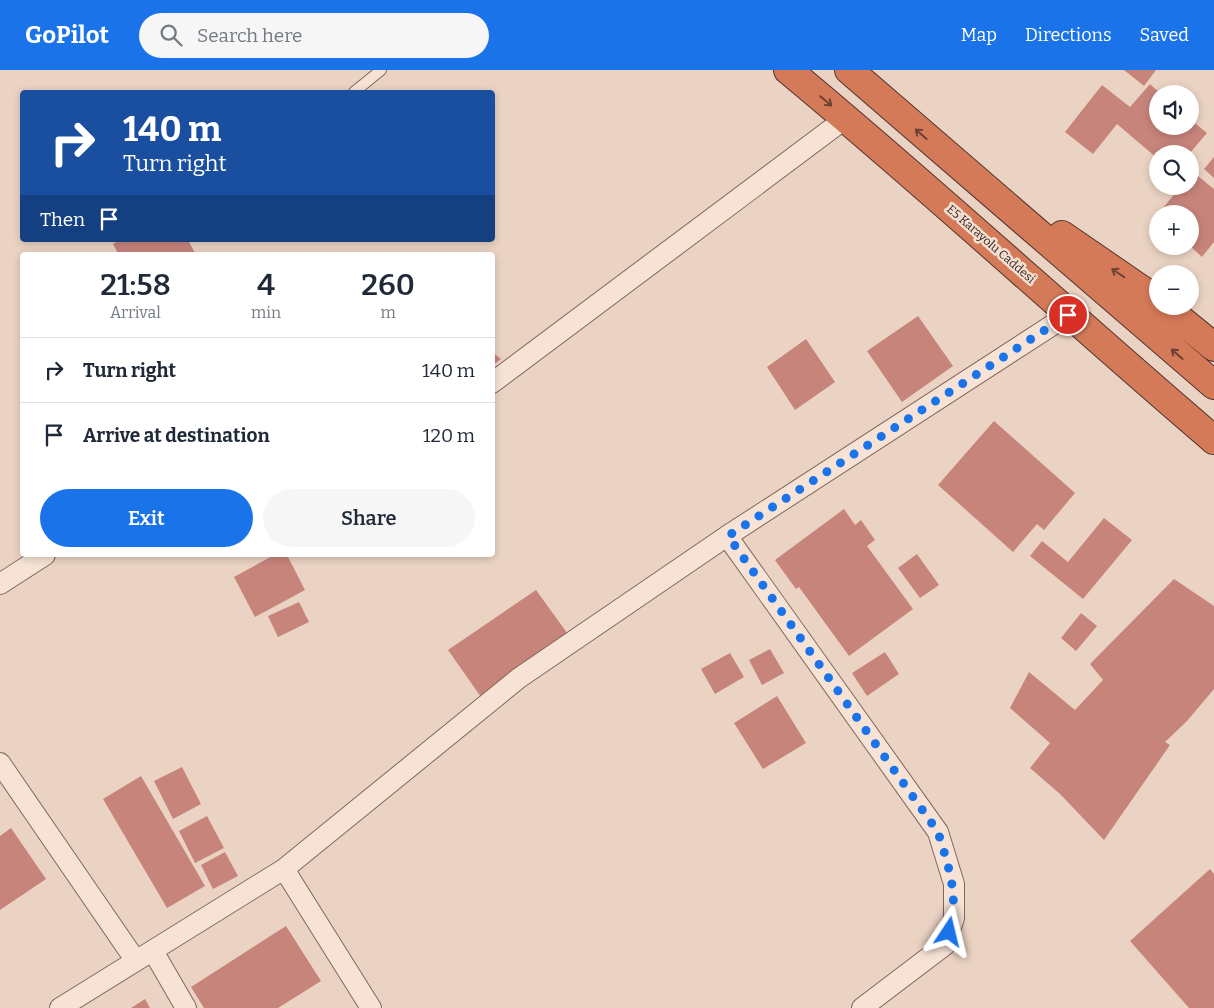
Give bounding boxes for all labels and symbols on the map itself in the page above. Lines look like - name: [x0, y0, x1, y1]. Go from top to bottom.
- one-way arrow: [819, 96, 832, 107]
- one-way arrow: [915, 129, 928, 140]
- street label: E5 Karayolu Caddesi: [944, 202, 1038, 286]
- one-way arrow: [1111, 268, 1125, 278]
- pin: [1047, 294, 1089, 336]
- one-way arrow: [1171, 348, 1184, 359]
- position arrow: [922, 905, 974, 957]

